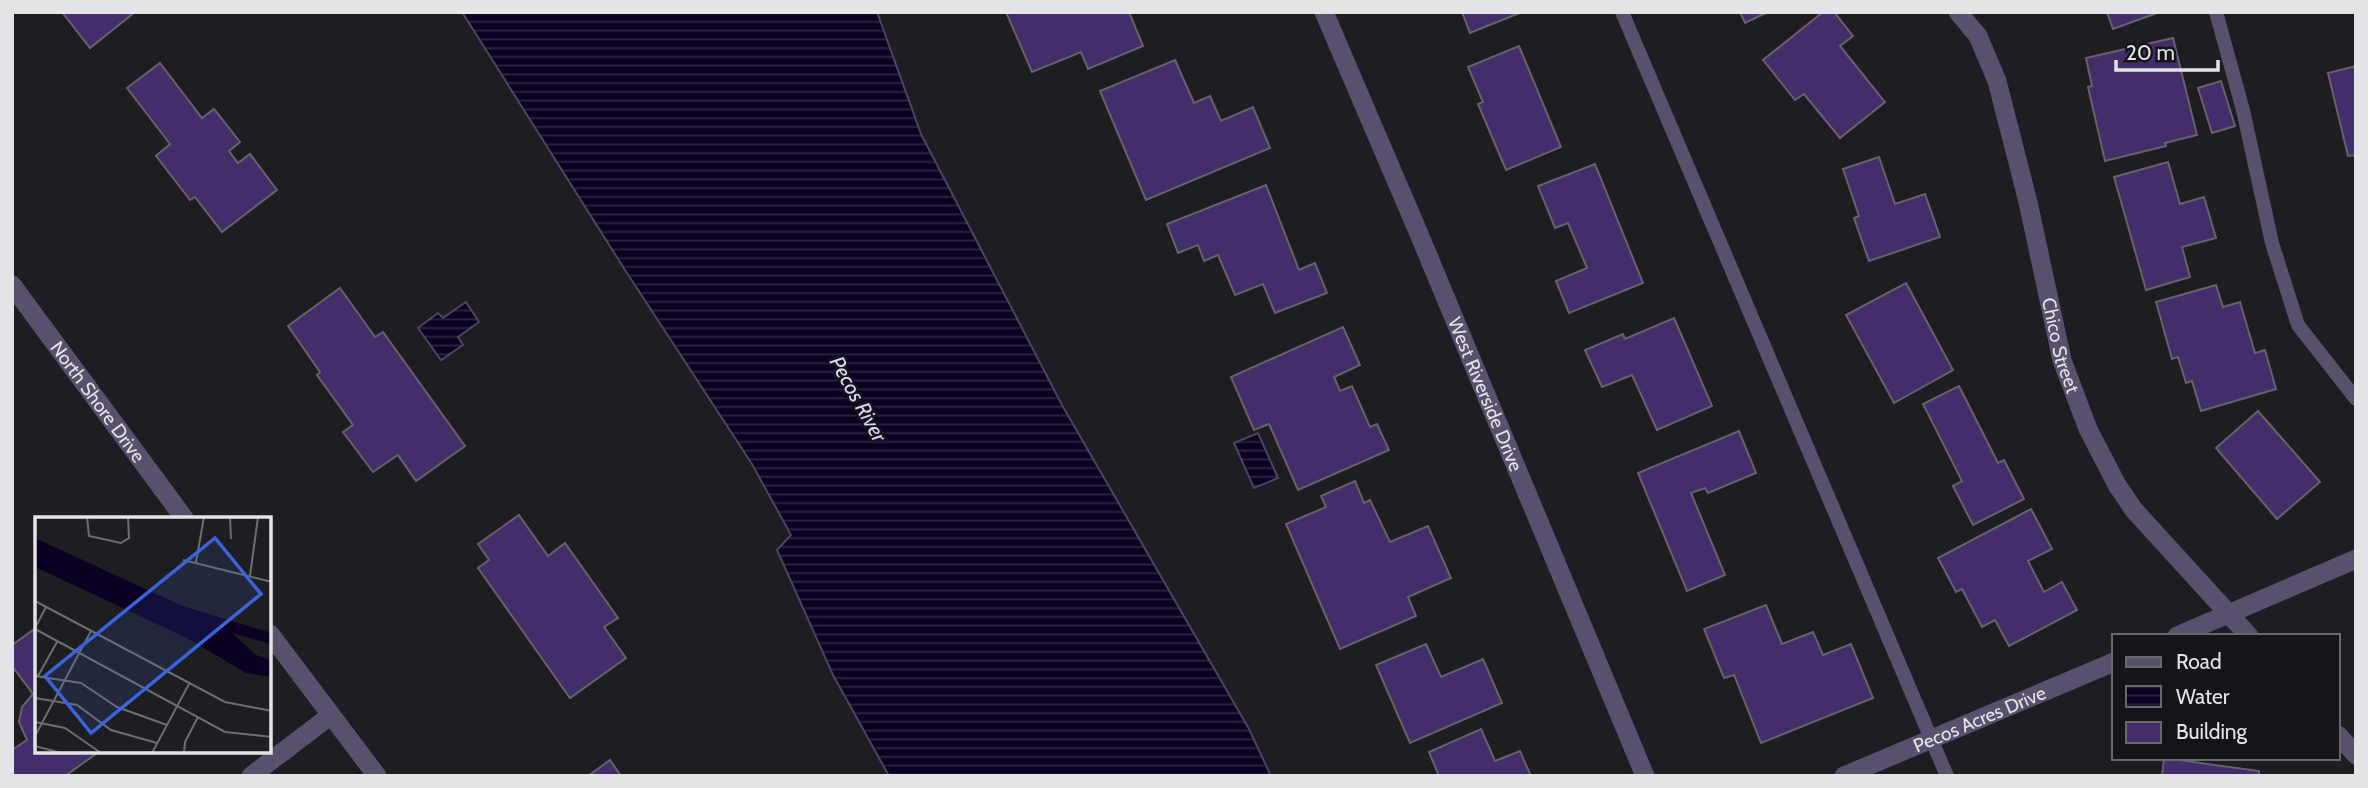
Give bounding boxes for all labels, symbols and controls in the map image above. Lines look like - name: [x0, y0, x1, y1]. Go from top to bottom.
- scale bar: [2116, 28, 2218, 72]
- text: 20 m: [2126, 40, 2175, 65]
- street label: Chico Street: [2037, 295, 2085, 397]
- street label: West Riverside Drive: [1443, 314, 1528, 475]
- street label: North Shore Drive: [45, 337, 150, 467]
- water label: Pecos River: [825, 352, 893, 447]
- inset map: [35, 517, 271, 753]
- legend: [2112, 634, 2340, 760]
- text: Road: [2176, 649, 2222, 674]
- street label: Pecos Acres Drive: [1910, 681, 2050, 757]
- text: Water: [2176, 684, 2230, 709]
- text: Building: [2176, 719, 2248, 744]

